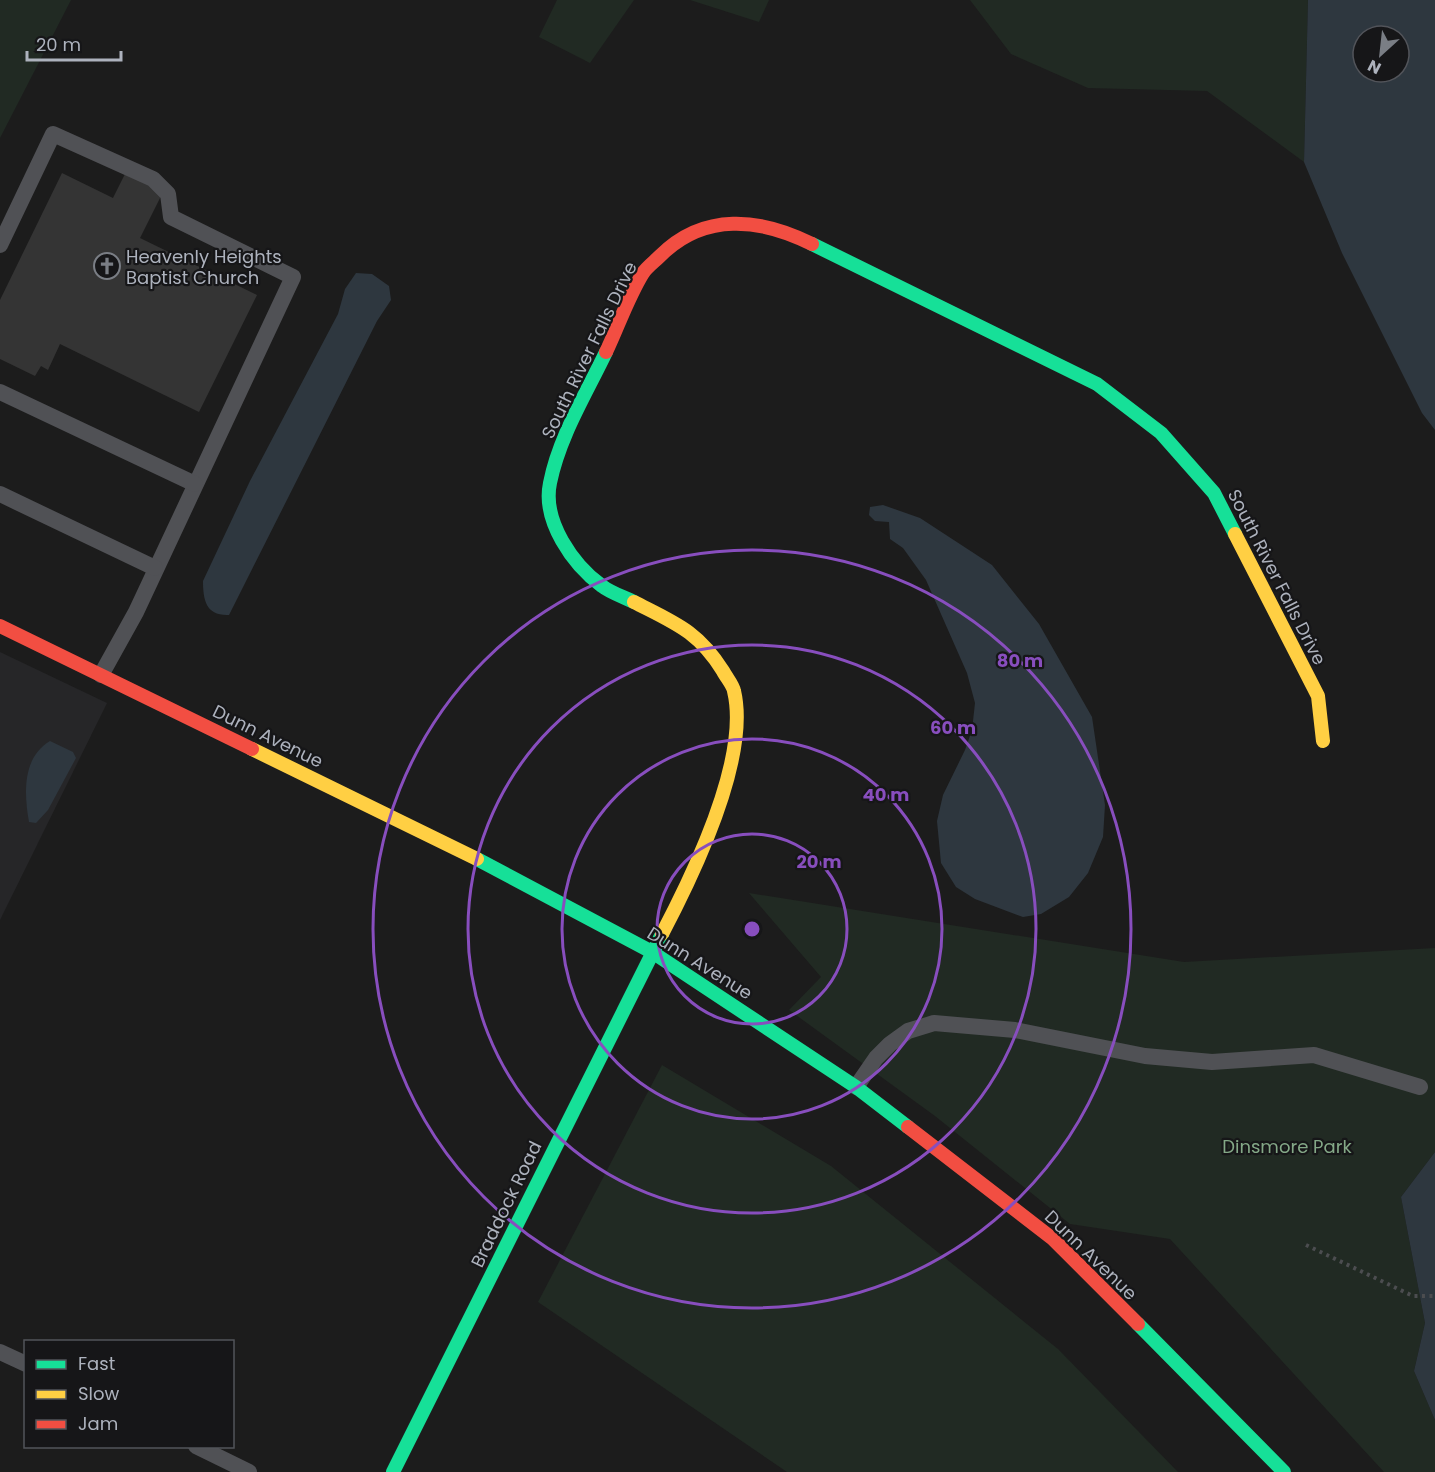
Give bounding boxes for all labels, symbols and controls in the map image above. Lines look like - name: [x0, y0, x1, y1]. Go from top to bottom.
- scale bar: [27, 24, 122, 62]
- north arrow: [1351, 24, 1411, 84]
- text: 20 m: [36, 32, 81, 57]
- text: N: [1364, 54, 1385, 80]
- place label: Heavenly Heights Baptist Church: [126, 244, 282, 290]
- church icon: Heavenly Heights Baptist Church: [92, 251, 122, 281]
- street label: South River Falls Drive: [535, 257, 643, 443]
- street label: South River Falls Drive: [1222, 485, 1332, 669]
- text: 80 m: [997, 648, 1043, 673]
- street label: Dunn Avenue: [209, 699, 327, 773]
- text: 60 m: [930, 715, 976, 740]
- text: 40 m: [863, 782, 909, 807]
- text: 20 m: [797, 849, 841, 874]
- centre of rings: [742, 919, 762, 939]
- street label: Dunn Avenue: [643, 921, 757, 1005]
- park label: Dinsmore Park: [1222, 1134, 1352, 1159]
- street label: Braddock Road: [465, 1137, 547, 1271]
- street label: Dunn Avenue: [1039, 1204, 1143, 1306]
- legend: [24, 1340, 234, 1448]
- text: Fast: [78, 1351, 115, 1376]
- text: Slow: [78, 1381, 120, 1406]
- text: Jam: [78, 1411, 118, 1436]

